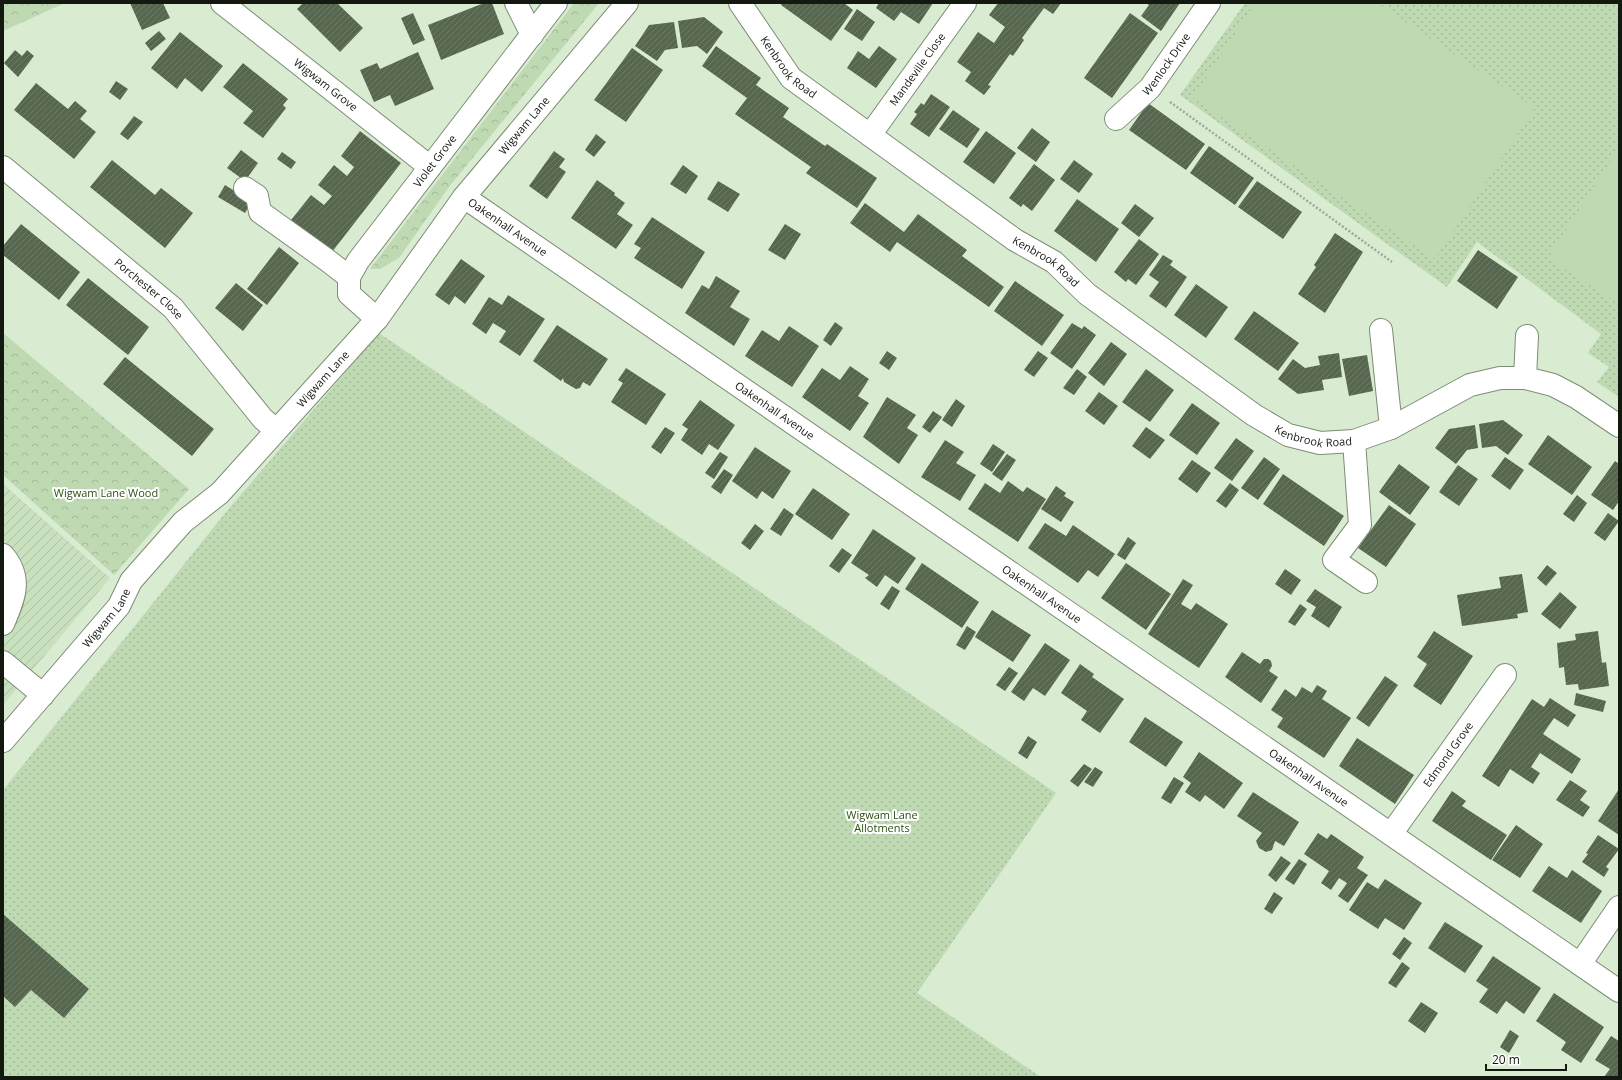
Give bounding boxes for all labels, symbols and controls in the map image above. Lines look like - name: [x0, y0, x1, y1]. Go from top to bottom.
- street label: Wenlock Drive: [1139, 29, 1193, 98]
- street label: Mandeville Close: [886, 30, 948, 108]
- street label: Kenbrook Road: [758, 33, 820, 101]
- street label: Wigwam Grove: [291, 54, 361, 114]
- street label: Wigwam Lane: [495, 93, 552, 157]
- street label: Violet Grove: [409, 131, 459, 190]
- street label: Oakenhall Avenue: [465, 194, 551, 259]
- street label: Kenbrook Road: [1010, 232, 1083, 290]
- street label: Porchester Close: [111, 255, 187, 322]
- street label: Wigwam Lane: [293, 347, 352, 410]
- street label: Oakenhall Avenue: [732, 378, 818, 443]
- street label: Kenbrook Road: [1272, 421, 1352, 451]
- park label: Wigwam Lane Wood: [54, 485, 158, 500]
- street label: Oakenhall Avenue: [999, 561, 1085, 626]
- street label: Wigwam Lane: [79, 586, 133, 651]
- street label: Edmond Grove: [1419, 718, 1476, 790]
- street label: Oakenhall Avenue: [1266, 745, 1352, 810]
- park label: Wigwam Lane Allotments: [846, 807, 918, 835]
- scale bar: [1486, 1046, 1566, 1072]
- text: 20 m: [1492, 1051, 1520, 1068]

